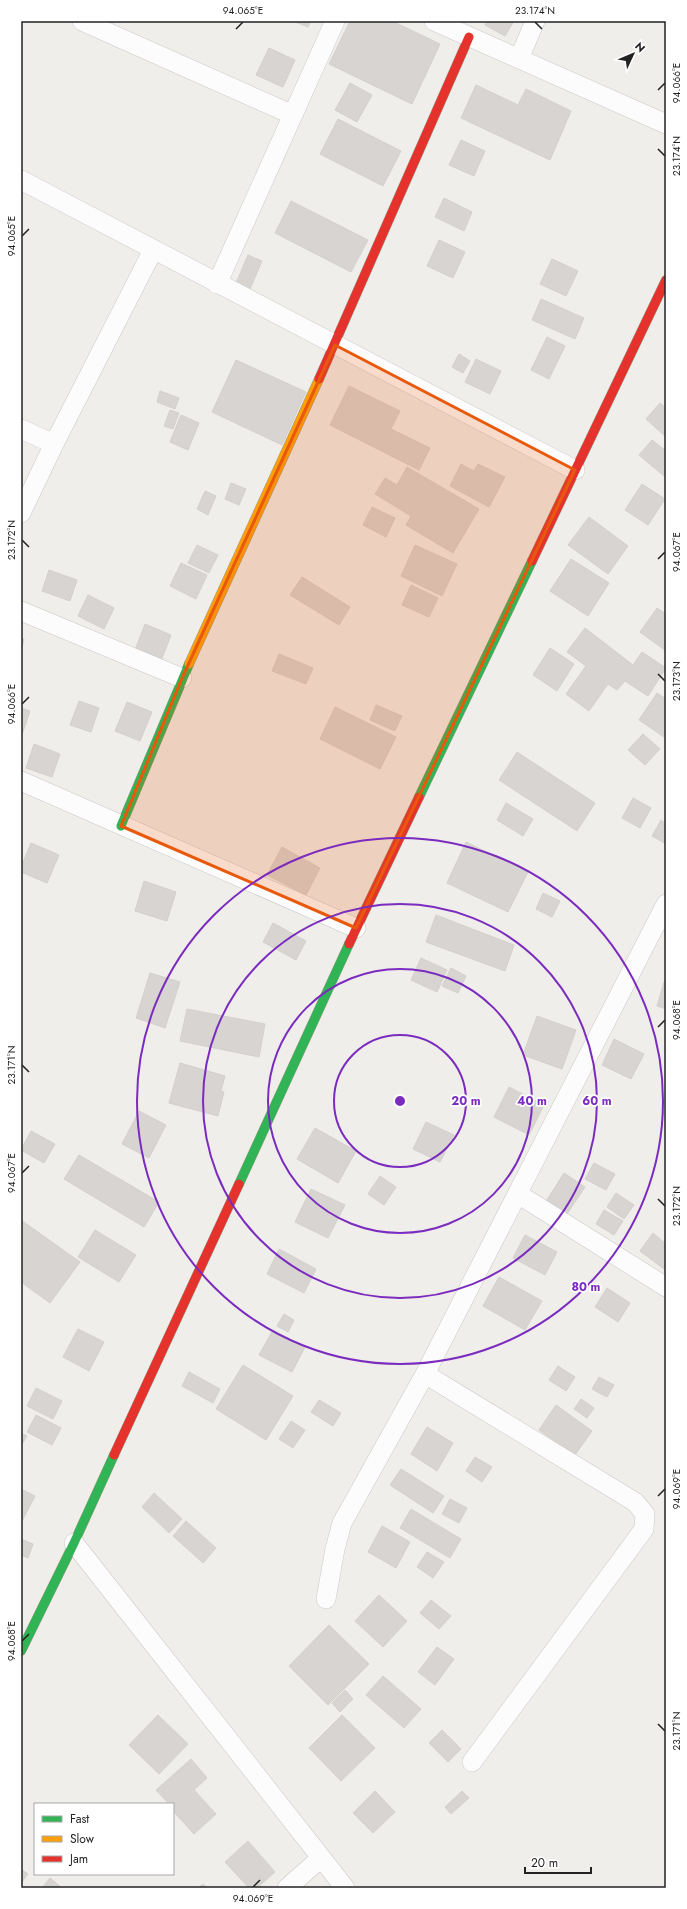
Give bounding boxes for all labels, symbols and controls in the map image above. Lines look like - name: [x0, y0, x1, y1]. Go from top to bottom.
- text: 94.065°E: [223, 3, 263, 18]
- text: 23.174°N: [515, 3, 555, 18]
- north arrow: [613, 34, 653, 74]
- text: N: [631, 38, 649, 56]
- text: 94.066°E: [669, 63, 684, 103]
- text: 23.174°N: [669, 136, 684, 176]
- text: 94.065°E: [4, 216, 19, 256]
- text: 23.172°N: [4, 520, 19, 560]
- text: 94.067°E: [669, 532, 684, 572]
- text: 23.173°N: [669, 661, 684, 701]
- text: 94.066°E: [4, 684, 19, 724]
- text: 94.068°E: [669, 1000, 684, 1040]
- text: 23.171°N: [4, 1046, 19, 1084]
- text: 20 m: [451, 1092, 481, 1110]
- text: 40 m: [517, 1092, 547, 1110]
- text: 60 m: [582, 1092, 612, 1110]
- centre of rings: [393, 1094, 407, 1108]
- text: 94.067°E: [4, 1153, 19, 1193]
- text: 23.172°N: [669, 1186, 684, 1226]
- text: 80 m: [572, 1278, 601, 1296]
- text: 94.069°E: [669, 1469, 684, 1509]
- text: 94.068°E: [4, 1621, 19, 1661]
- text: 23.171°N: [669, 1712, 684, 1750]
- legend: [34, 1803, 174, 1875]
- text: Fast: [70, 1810, 89, 1828]
- text: Slow: [70, 1830, 95, 1848]
- scale bar: [525, 1849, 591, 1875]
- text: Jam: [68, 1850, 88, 1868]
- text: 20 m: [531, 1854, 558, 1872]
- text: 94.069°E: [233, 1891, 273, 1906]

